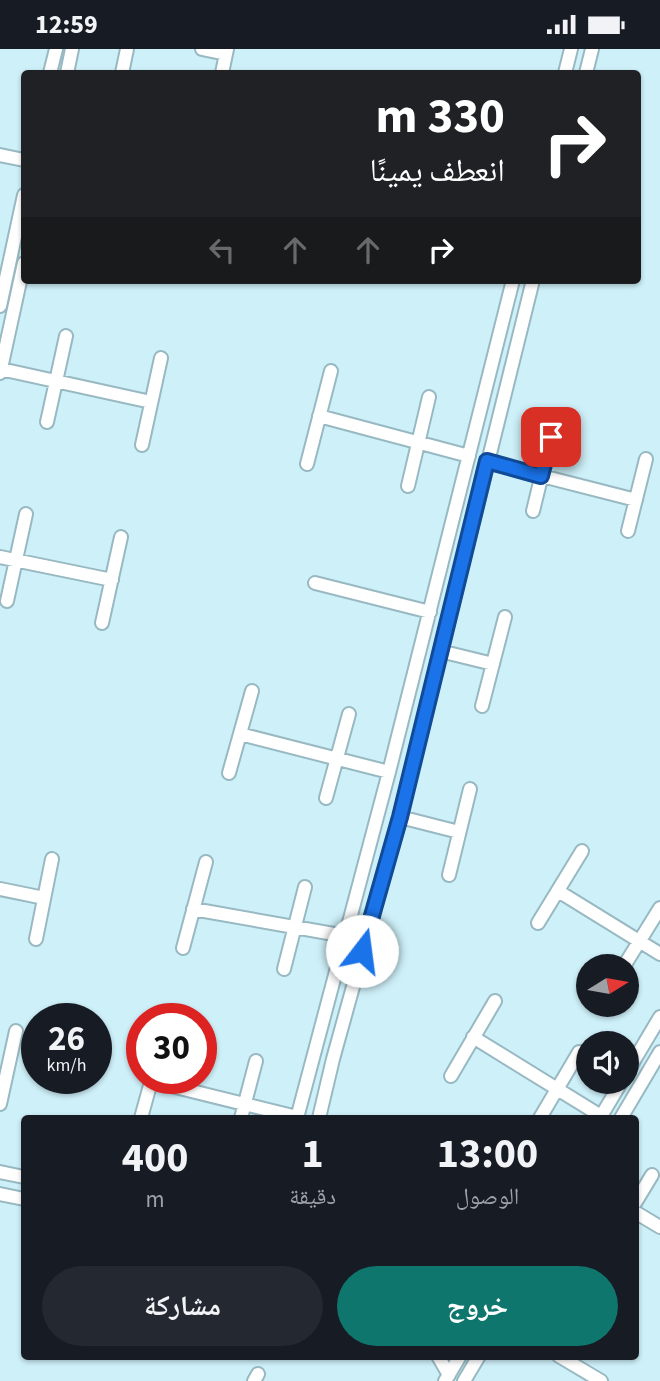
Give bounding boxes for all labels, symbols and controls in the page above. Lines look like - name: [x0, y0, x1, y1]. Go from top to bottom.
- text: 12:59: [35, 6, 98, 43]
- text: 330 m: [376, 82, 505, 152]
- icon: right: [529, 98, 620, 189]
- text: انعطف يمينًا: [370, 148, 505, 194]
- icon: left: [203, 231, 241, 269]
- icon: ahead: [276, 231, 314, 269]
- icon: ahead: [349, 231, 387, 269]
- icon: right: [422, 231, 460, 269]
- pin: [521, 407, 581, 467]
- icon: arrive: [532, 418, 570, 456]
- position arrow: [325, 914, 399, 988]
- north arrow: [576, 954, 639, 1017]
- map controls: [576, 954, 639, 1094]
- speed limit sign: 30: [126, 1003, 217, 1094]
- text: 26: [48, 1014, 85, 1064]
- button: sound: [576, 1031, 639, 1094]
- text: km/h: [47, 1053, 86, 1078]
- text: 1: [302, 1124, 324, 1184]
- text: 13:00: [437, 1124, 538, 1184]
- text: 400: [122, 1128, 188, 1188]
- text: دقيقة: [289, 1180, 336, 1213]
- text: الوصول: [456, 1180, 519, 1213]
- text: m: [146, 1183, 165, 1216]
- button: مشاركة: [42, 1266, 323, 1346]
- button: خروج: [337, 1266, 618, 1346]

